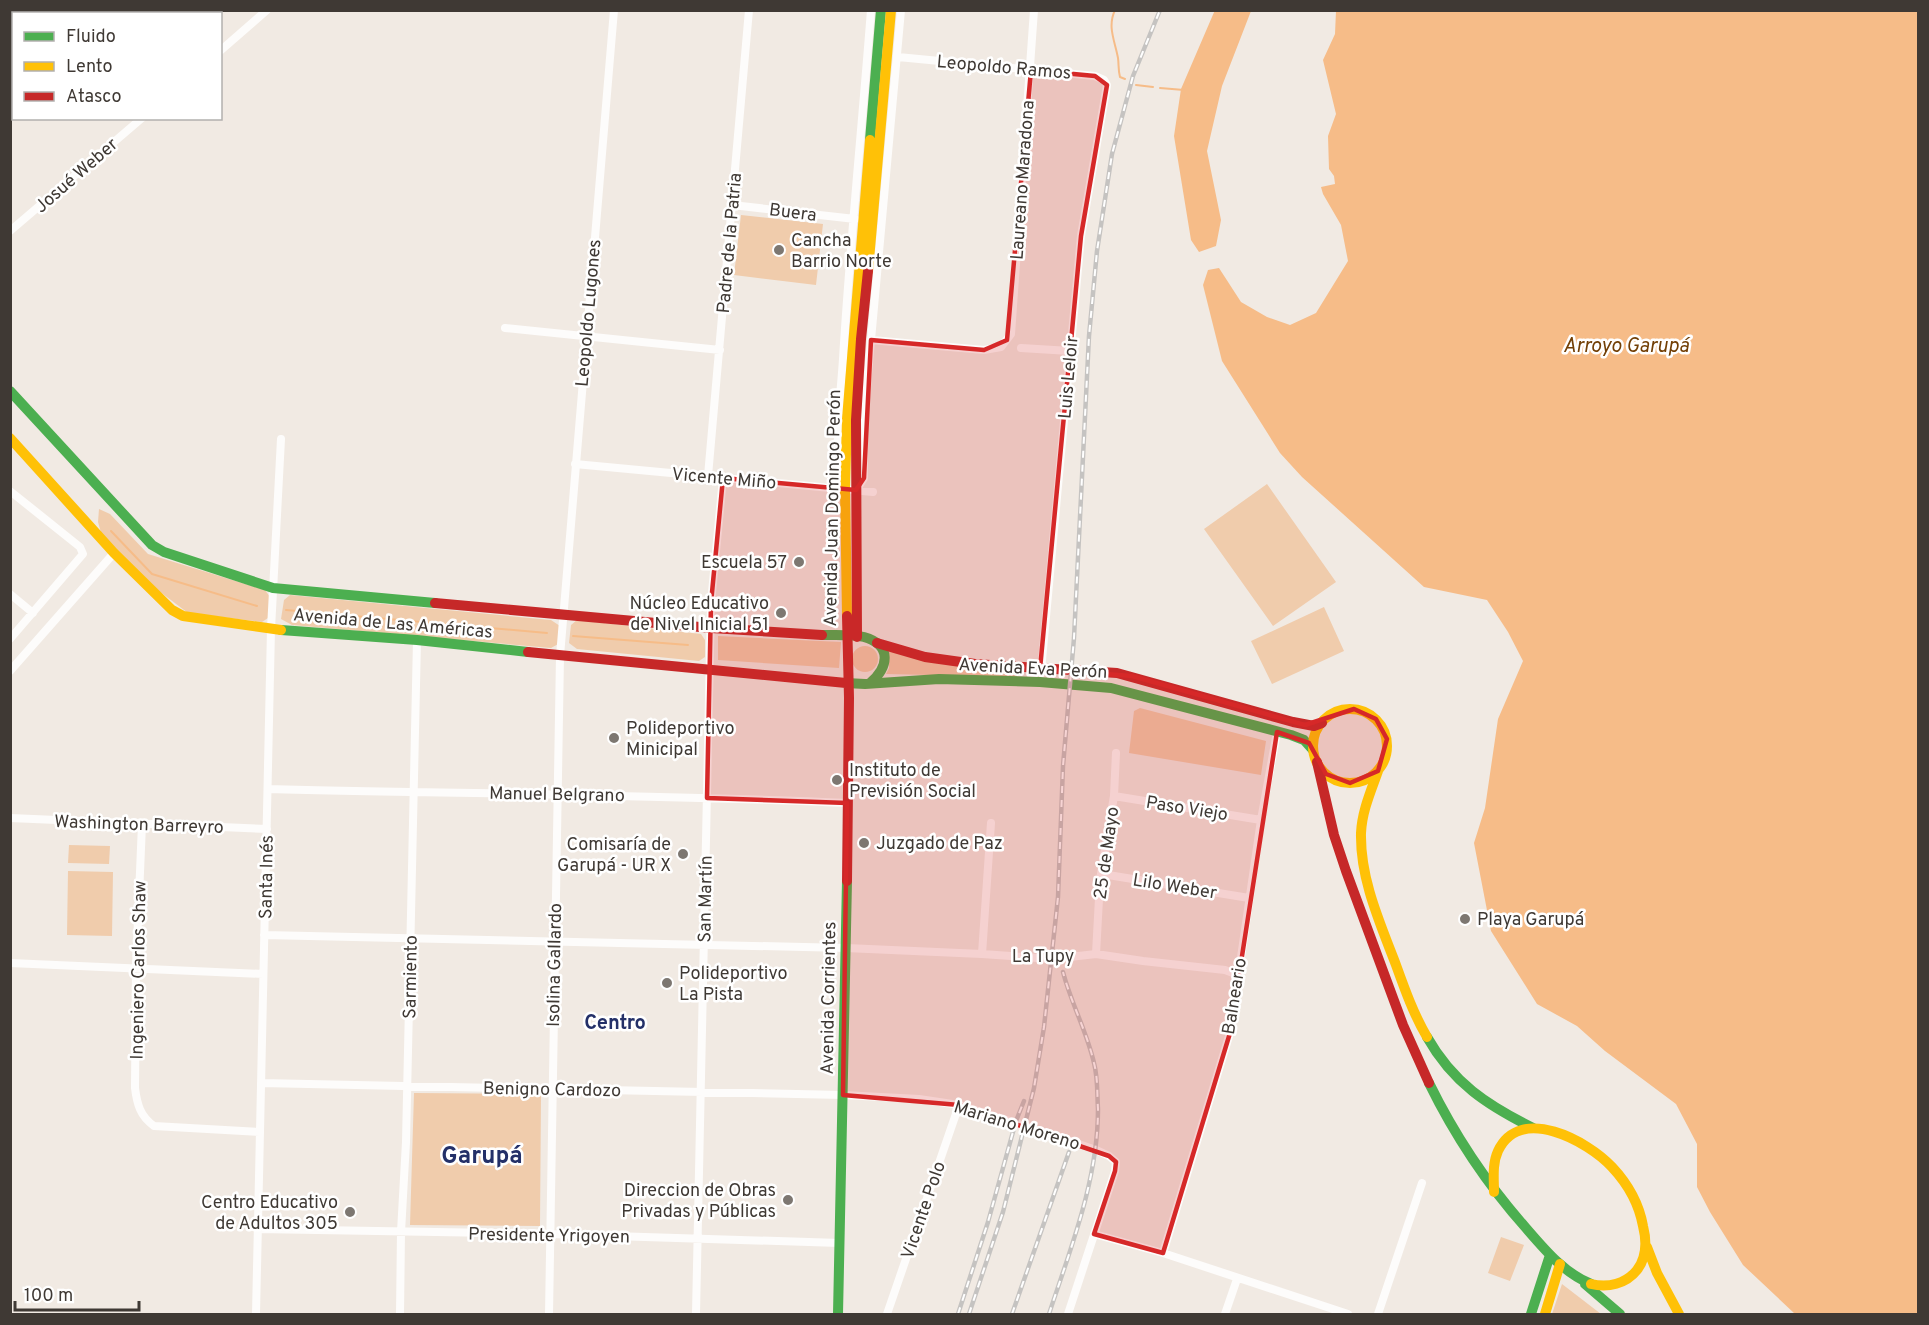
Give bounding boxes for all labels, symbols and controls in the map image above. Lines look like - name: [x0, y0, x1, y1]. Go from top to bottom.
- legend: [12, 12, 222, 120]
- text: Fluido: [66, 26, 116, 49]
- street label: Leopoldo Ramos: [936, 51, 1072, 86]
- text: Lento: [66, 56, 112, 79]
- text: Atasco: [66, 86, 122, 109]
- street label: Laureano Maradona: [1006, 99, 1041, 261]
- street label: Josué Weber: [30, 134, 124, 219]
- street label: Padre de la Patria: [713, 172, 748, 314]
- street label: Buera: [768, 199, 818, 228]
- place label: Cancha Barrio Norte: [791, 230, 892, 274]
- street label: Leopoldo Lugones: [572, 238, 607, 388]
- marker: Cancha Barrio Norte: [772, 243, 786, 257]
- water label: Arroyo Garupá: [1563, 334, 1691, 360]
- street label: Luis Leloir: [1054, 335, 1085, 420]
- street label: Avenida Juan Domingo Perón: [820, 389, 847, 627]
- street label: Vicente Miño: [671, 463, 777, 496]
- place label: Escuela 57: [701, 552, 787, 575]
- marker: Escuela 57: [792, 555, 806, 569]
- place label: Núcleo Educativo de Nivel Inicial 51: [630, 593, 769, 637]
- street label: Avenida de Las Américas: [292, 604, 493, 645]
- marker: Núcleo Educativo de Nivel Inicial 51: [774, 606, 788, 620]
- street label: Avenida Eva Perón: [958, 654, 1108, 685]
- place label: Polideportivo Minicipal: [626, 718, 735, 762]
- marker: Polideportivo Minicipal: [607, 731, 621, 745]
- place label: Instituto de Previsión Social: [849, 760, 976, 804]
- marker: Instituto de Previsión Social: [830, 773, 844, 787]
- street label: Manuel Belgrano: [489, 783, 625, 808]
- street label: Paso Viejo: [1144, 792, 1229, 827]
- street label: 25 de Mayo: [1090, 805, 1125, 901]
- street label: Washington Barreyro: [54, 811, 224, 840]
- place label: Juzgado de Paz: [876, 833, 1003, 856]
- place label: Comisaría de Garupá - UR X: [557, 834, 671, 878]
- street label: Santa Inés: [255, 835, 280, 919]
- marker: Juzgado de Paz: [857, 836, 871, 850]
- marker: Comisaría de Garupá - UR X: [676, 847, 690, 861]
- street label: San Martín: [694, 855, 719, 943]
- street label: Lilo Weber: [1131, 869, 1219, 905]
- street label: Ingeniero Carlos Shaw: [126, 880, 153, 1060]
- street label: Isolina Gallardo: [543, 903, 568, 1027]
- place label: Playa Garupá: [1477, 909, 1584, 932]
- marker: Playa Garupá: [1458, 912, 1472, 926]
- street label: Avenida Corrientes: [817, 921, 842, 1075]
- street label: Sarmiento: [399, 935, 424, 1019]
- street label: La Tupy: [1012, 946, 1074, 969]
- street label: Balneario: [1218, 956, 1253, 1036]
- place label: Polideportivo La Pista: [679, 963, 788, 1007]
- marker: Polideportivo La Pista: [660, 976, 674, 990]
- district label: Centro: [584, 1011, 646, 1037]
- street label: Benigno Cardozo: [483, 1078, 621, 1103]
- street label: Mariano Moreno: [951, 1096, 1082, 1157]
- district label: Garupá: [441, 1142, 523, 1172]
- street label: Vicente Polo: [897, 1159, 952, 1262]
- place label: Direccion de Obras Privadas y Públicas: [621, 1180, 776, 1224]
- place label: Centro Educativo de Adultos 305: [201, 1192, 338, 1236]
- marker: Direccion de Obras Privadas y Públicas: [781, 1193, 795, 1207]
- marker: Centro Educativo de Adultos 305: [343, 1205, 357, 1219]
- street label: Presidente Yrigoyen: [468, 1224, 630, 1249]
- scale bar: [15, 1274, 140, 1312]
- text: 100 m: [24, 1285, 73, 1308]

